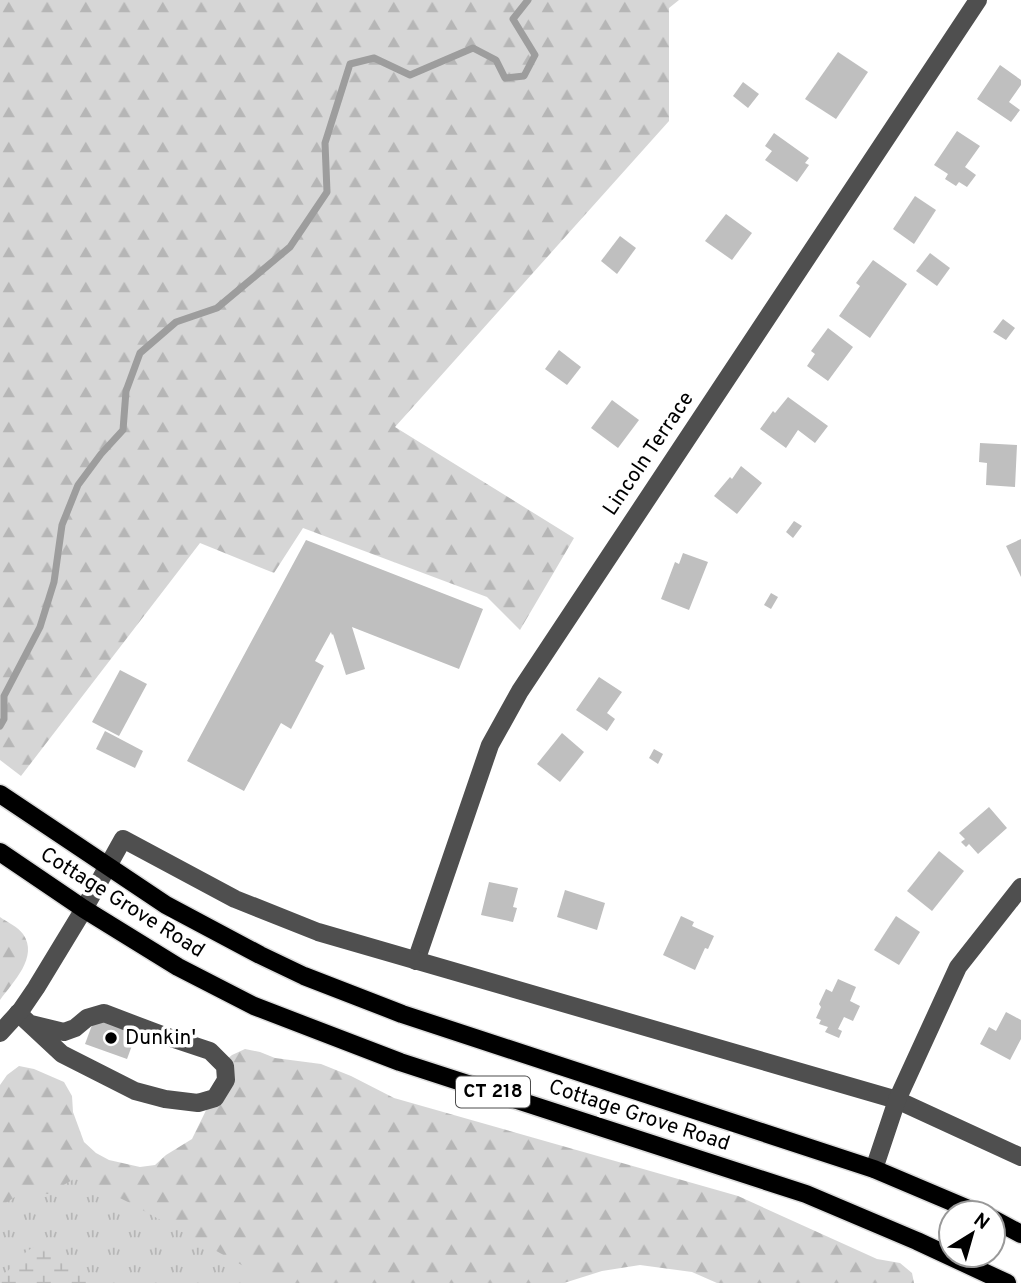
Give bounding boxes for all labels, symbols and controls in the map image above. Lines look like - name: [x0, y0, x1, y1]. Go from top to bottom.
- street label: Lincoln Terrace: [598, 387, 700, 521]
- street label: Cottage Grove Road: [35, 841, 209, 965]
- place label: Dunkin': [125, 1025, 196, 1052]
- marker: Dunkin': [103, 1030, 119, 1046]
- street label: Cottage Grove Road: [545, 1074, 733, 1158]
- road number: CT 218: [456, 1076, 530, 1108]
- north arrow: [937, 1199, 1007, 1269]
- text: N: [968, 1208, 994, 1236]

